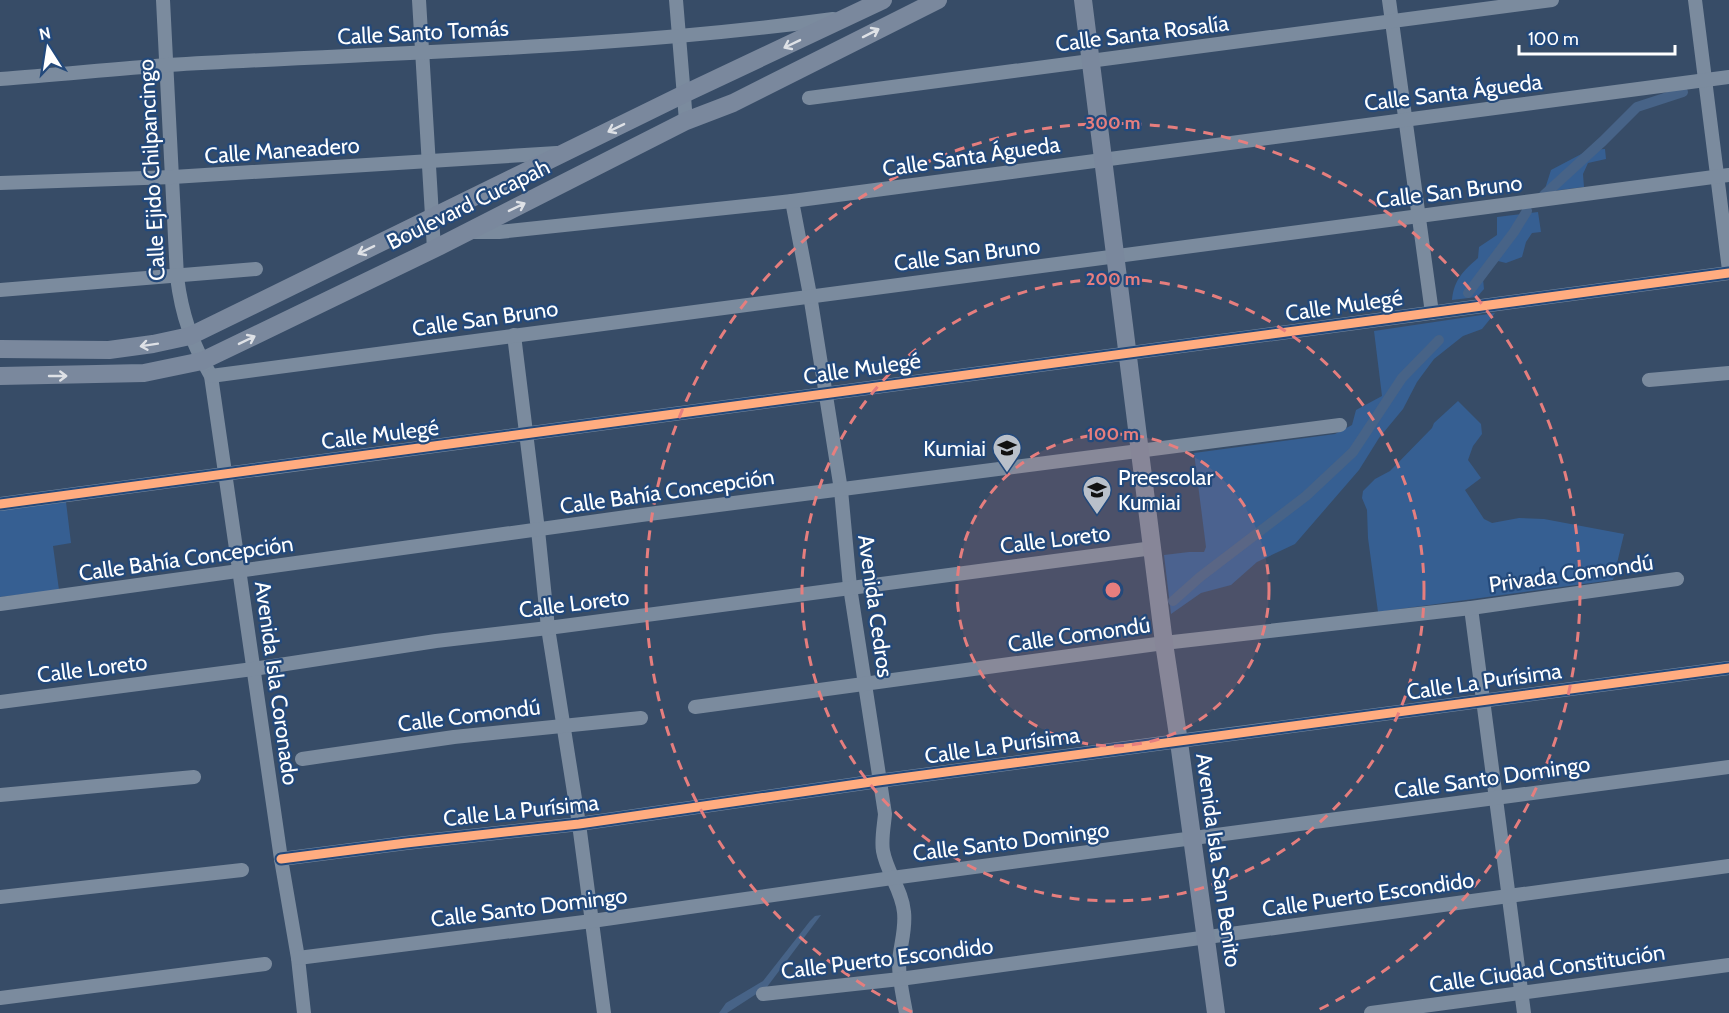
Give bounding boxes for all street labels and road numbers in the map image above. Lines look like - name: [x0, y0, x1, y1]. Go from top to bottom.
- street label: Calle Santa Rosalía: [1054, 9, 1231, 58]
- street label: Calle Santo Tomás: [337, 15, 509, 50]
- street label: Calle Ejido Chilpancingo: [132, 58, 171, 282]
- street label: Calle Santa Águeda: [1363, 68, 1544, 117]
- street label: Calle Santa Águeda: [881, 131, 1062, 182]
- street label: Calle Maneadero: [204, 132, 360, 169]
- street label: Boulevard Cucapah: [382, 153, 554, 256]
- street label: Calle San Bruno: [1374, 169, 1524, 214]
- street label: Calle San Bruno: [892, 232, 1042, 277]
- street label: Calle Mulegé: [1284, 284, 1405, 327]
- street label: Calle San Bruno: [410, 295, 560, 342]
- street label: Calle Mulegé: [802, 347, 923, 390]
- street label: Calle Mulegé: [320, 414, 440, 455]
- street label: Calle Bahía Concepción: [558, 463, 776, 520]
- street label: Calle Loreto: [998, 519, 1112, 560]
- street label: Calle Bahía Concepción: [77, 530, 295, 587]
- street label: Avenida Cedros: [852, 533, 899, 679]
- street label: Privada Comondú: [1487, 549, 1655, 598]
- street label: Avenida Isla Coronado: [249, 579, 304, 787]
- street label: Calle Loreto: [517, 583, 631, 624]
- street label: Calle Comondú: [1006, 611, 1152, 658]
- street label: Calle Loreto: [35, 648, 149, 689]
- street label: Calle La Purísima: [1405, 657, 1564, 706]
- street label: Calle Comondú: [396, 693, 542, 738]
- street label: Calle La Purísima: [923, 721, 1082, 770]
- street label: Calle Santo Domingo: [1392, 750, 1592, 805]
- street label: Avenida Isla San Benito: [1190, 751, 1247, 969]
- street label: Calle La Purísima: [442, 789, 601, 832]
- street label: Calle Santo Domingo: [911, 816, 1111, 867]
- street label: Calle Puerto Escondido: [1260, 866, 1476, 923]
- street label: Calle Santo Domingo: [429, 882, 629, 933]
- street label: Calle Puerto Escondido: [779, 932, 995, 985]
- street label: Calle Ciudad Constitución: [1427, 939, 1667, 998]

